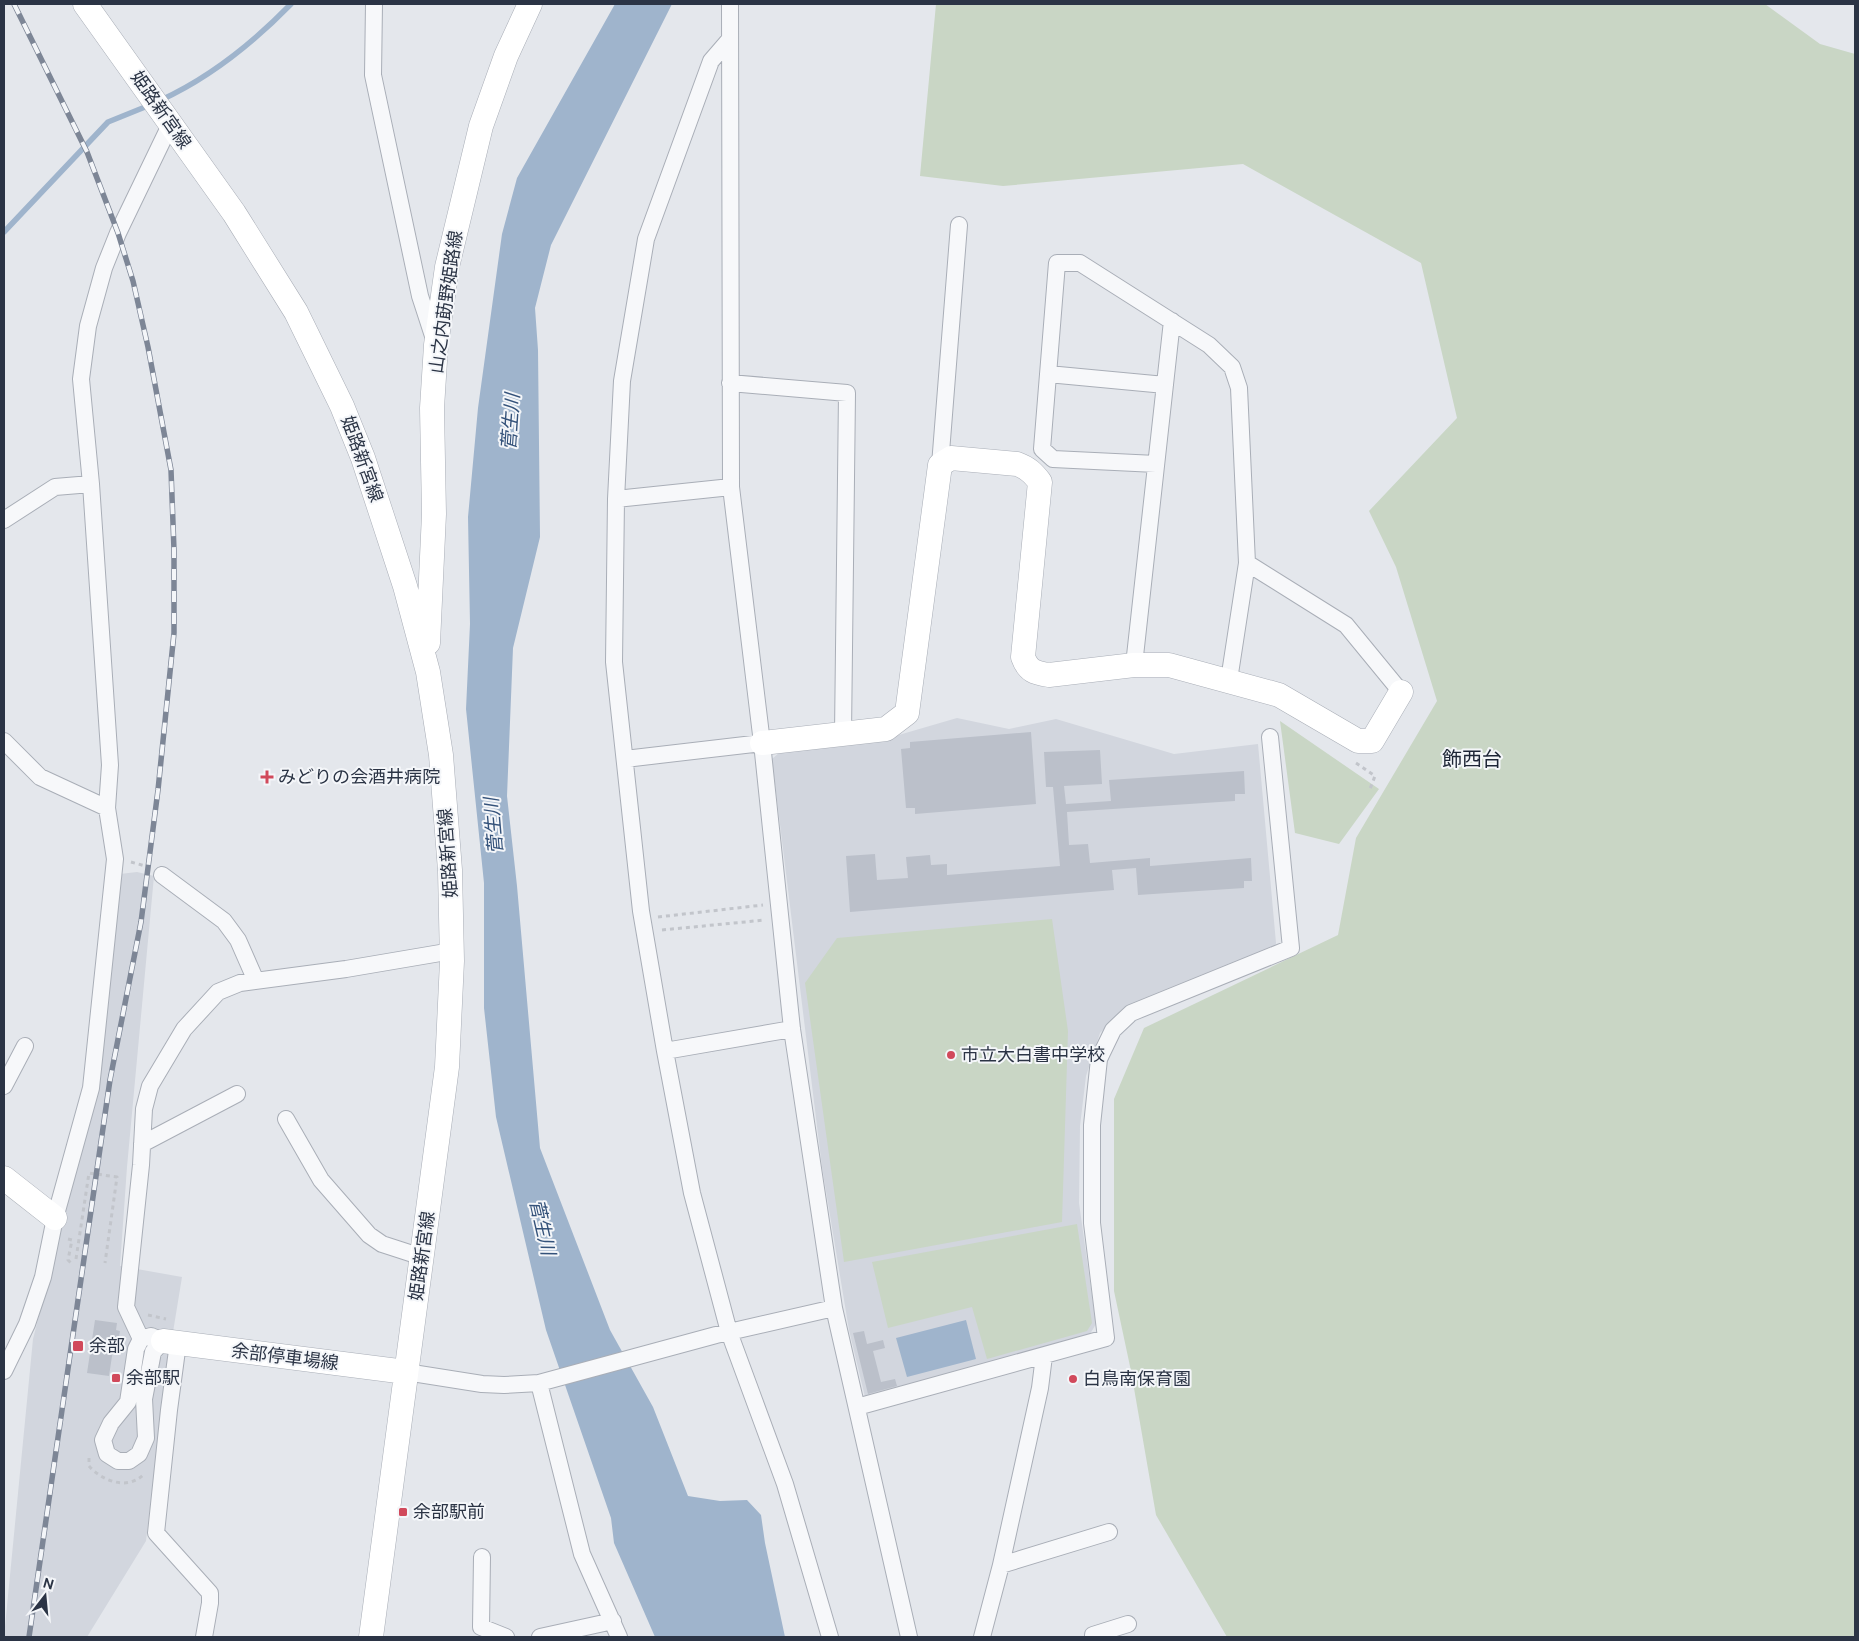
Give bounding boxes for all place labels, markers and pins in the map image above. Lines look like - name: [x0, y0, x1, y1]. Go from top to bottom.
- place label: みどりの会酒井病院: [278, 765, 440, 789]
- marker: みどりの会酒井病院: [260, 770, 274, 784]
- place label: 市立大白書中学校: [961, 1043, 1105, 1067]
- marker: 市立大白書中学校: [945, 1049, 957, 1061]
- place label: 余部: [89, 1334, 125, 1358]
- marker: 余部: [71, 1339, 85, 1353]
- place label: 余部駅: [126, 1366, 180, 1390]
- place label: 白鳥南保育園: [1083, 1367, 1191, 1391]
- marker: 余部駅: [110, 1372, 122, 1384]
- marker: 白鳥南保育園: [1067, 1373, 1079, 1385]
- place label: 余部駅前: [413, 1500, 485, 1524]
- marker: 余部駅前: [397, 1506, 409, 1518]

